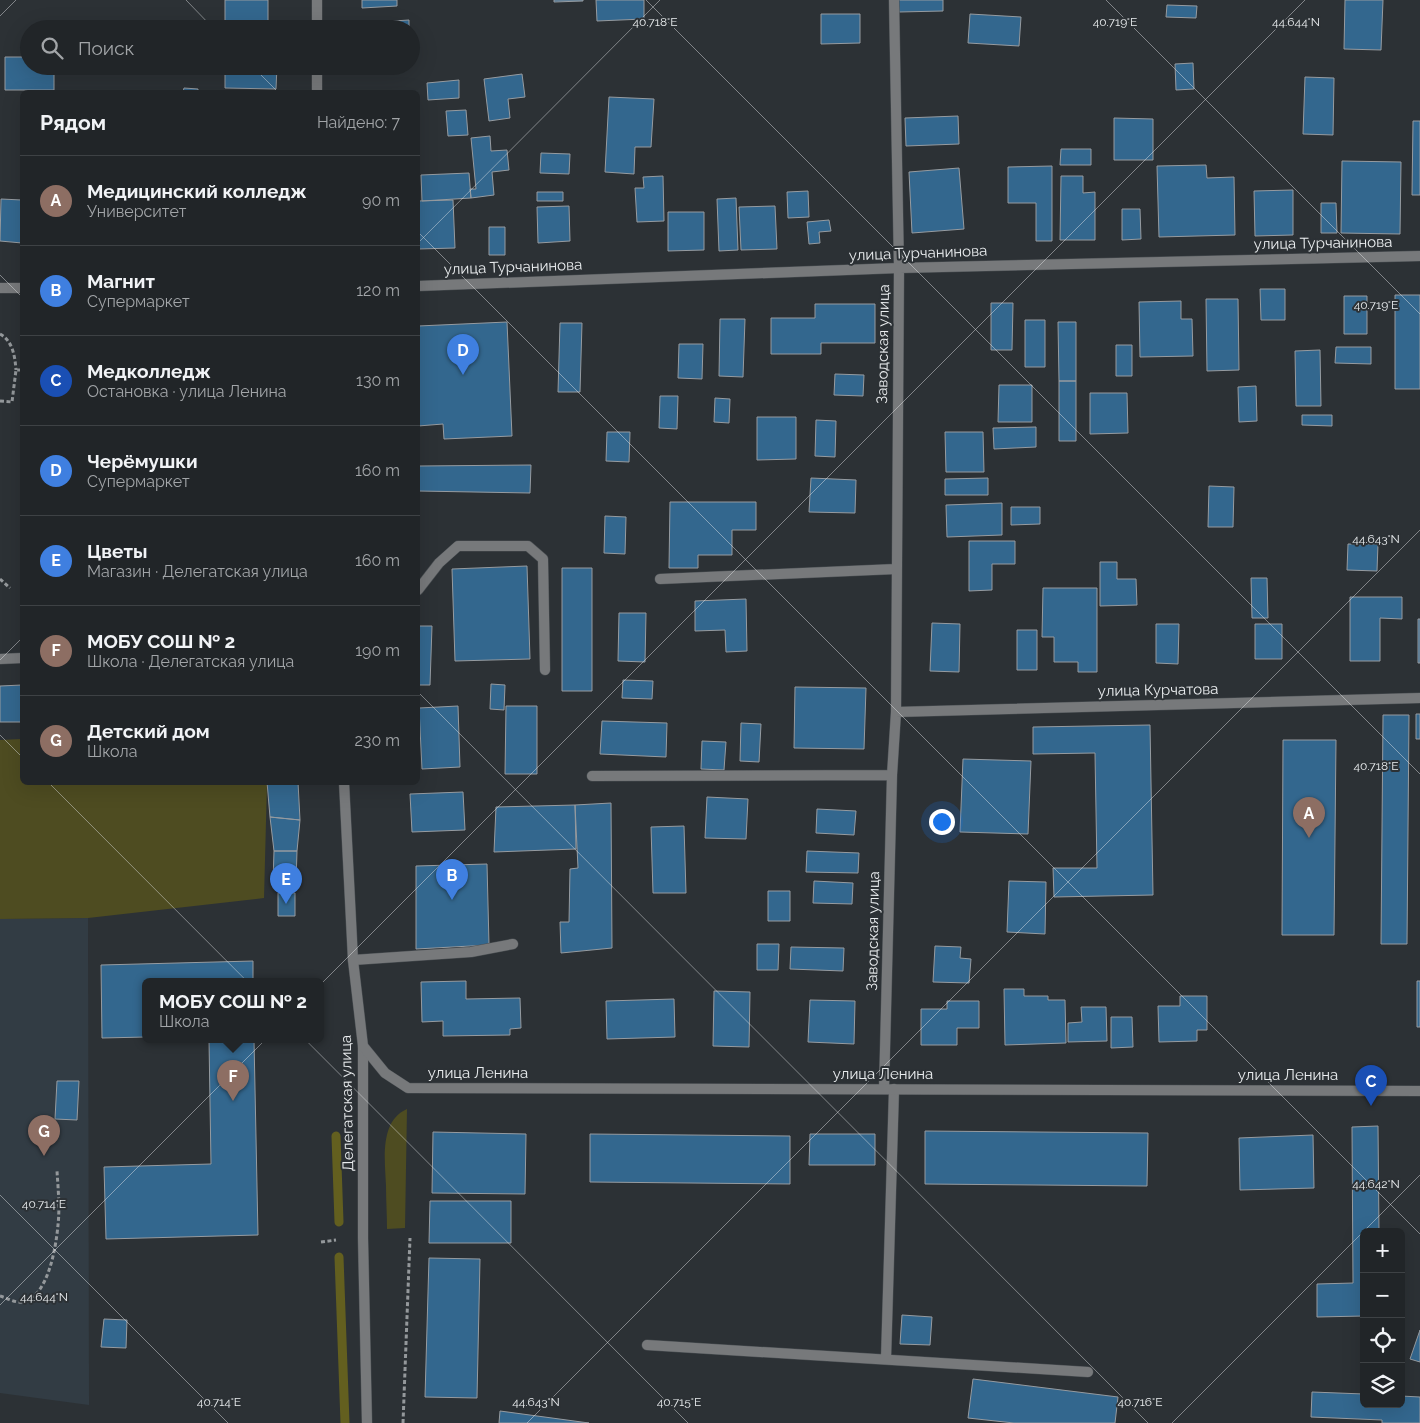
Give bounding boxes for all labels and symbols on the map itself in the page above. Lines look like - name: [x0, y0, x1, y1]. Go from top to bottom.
- text: 40.718°E: [632, 15, 678, 29]
- text: 40.719°E: [1093, 15, 1137, 29]
- text: 44.644°N: [1272, 15, 1320, 29]
- street label: улица Турчанинова: [1254, 233, 1392, 253]
- street label: улица Турчанинова: [848, 242, 988, 264]
- street label: улица Турчанинова: [443, 256, 583, 278]
- street label: Заводская улица: [873, 284, 893, 404]
- text: 40.719°E: [1354, 298, 1398, 312]
- pin: D: [447, 334, 479, 375]
- text: 44.643°N: [1352, 532, 1400, 546]
- street label: улица Курчатова: [1098, 680, 1218, 700]
- text: 40.718°E: [1353, 759, 1399, 773]
- pin: A: [1293, 797, 1325, 838]
- your location: [929, 809, 955, 835]
- pin: B: [436, 859, 468, 900]
- pin: E: [270, 863, 302, 904]
- street label: Заводская улица: [863, 871, 883, 991]
- street label: Делегатская улица: [337, 1035, 357, 1171]
- pin: F: [217, 1060, 249, 1101]
- street label: улица Ленина: [428, 1064, 528, 1082]
- street label: улица Ленина: [833, 1065, 933, 1083]
- pin: C: [1355, 1065, 1387, 1106]
- street label: улица Ленина: [1238, 1066, 1338, 1084]
- pin: G: [28, 1115, 60, 1156]
- text: 44.642°N: [1352, 1177, 1400, 1191]
- text: 40.714°E: [22, 1197, 66, 1211]
- text: 44.644°N: [20, 1290, 68, 1304]
- text: 40.714°E: [197, 1395, 241, 1409]
- text: 44.643°N: [512, 1395, 560, 1409]
- text: 40.715°E: [657, 1395, 701, 1409]
- text: 40.716°E: [1117, 1395, 1163, 1409]

